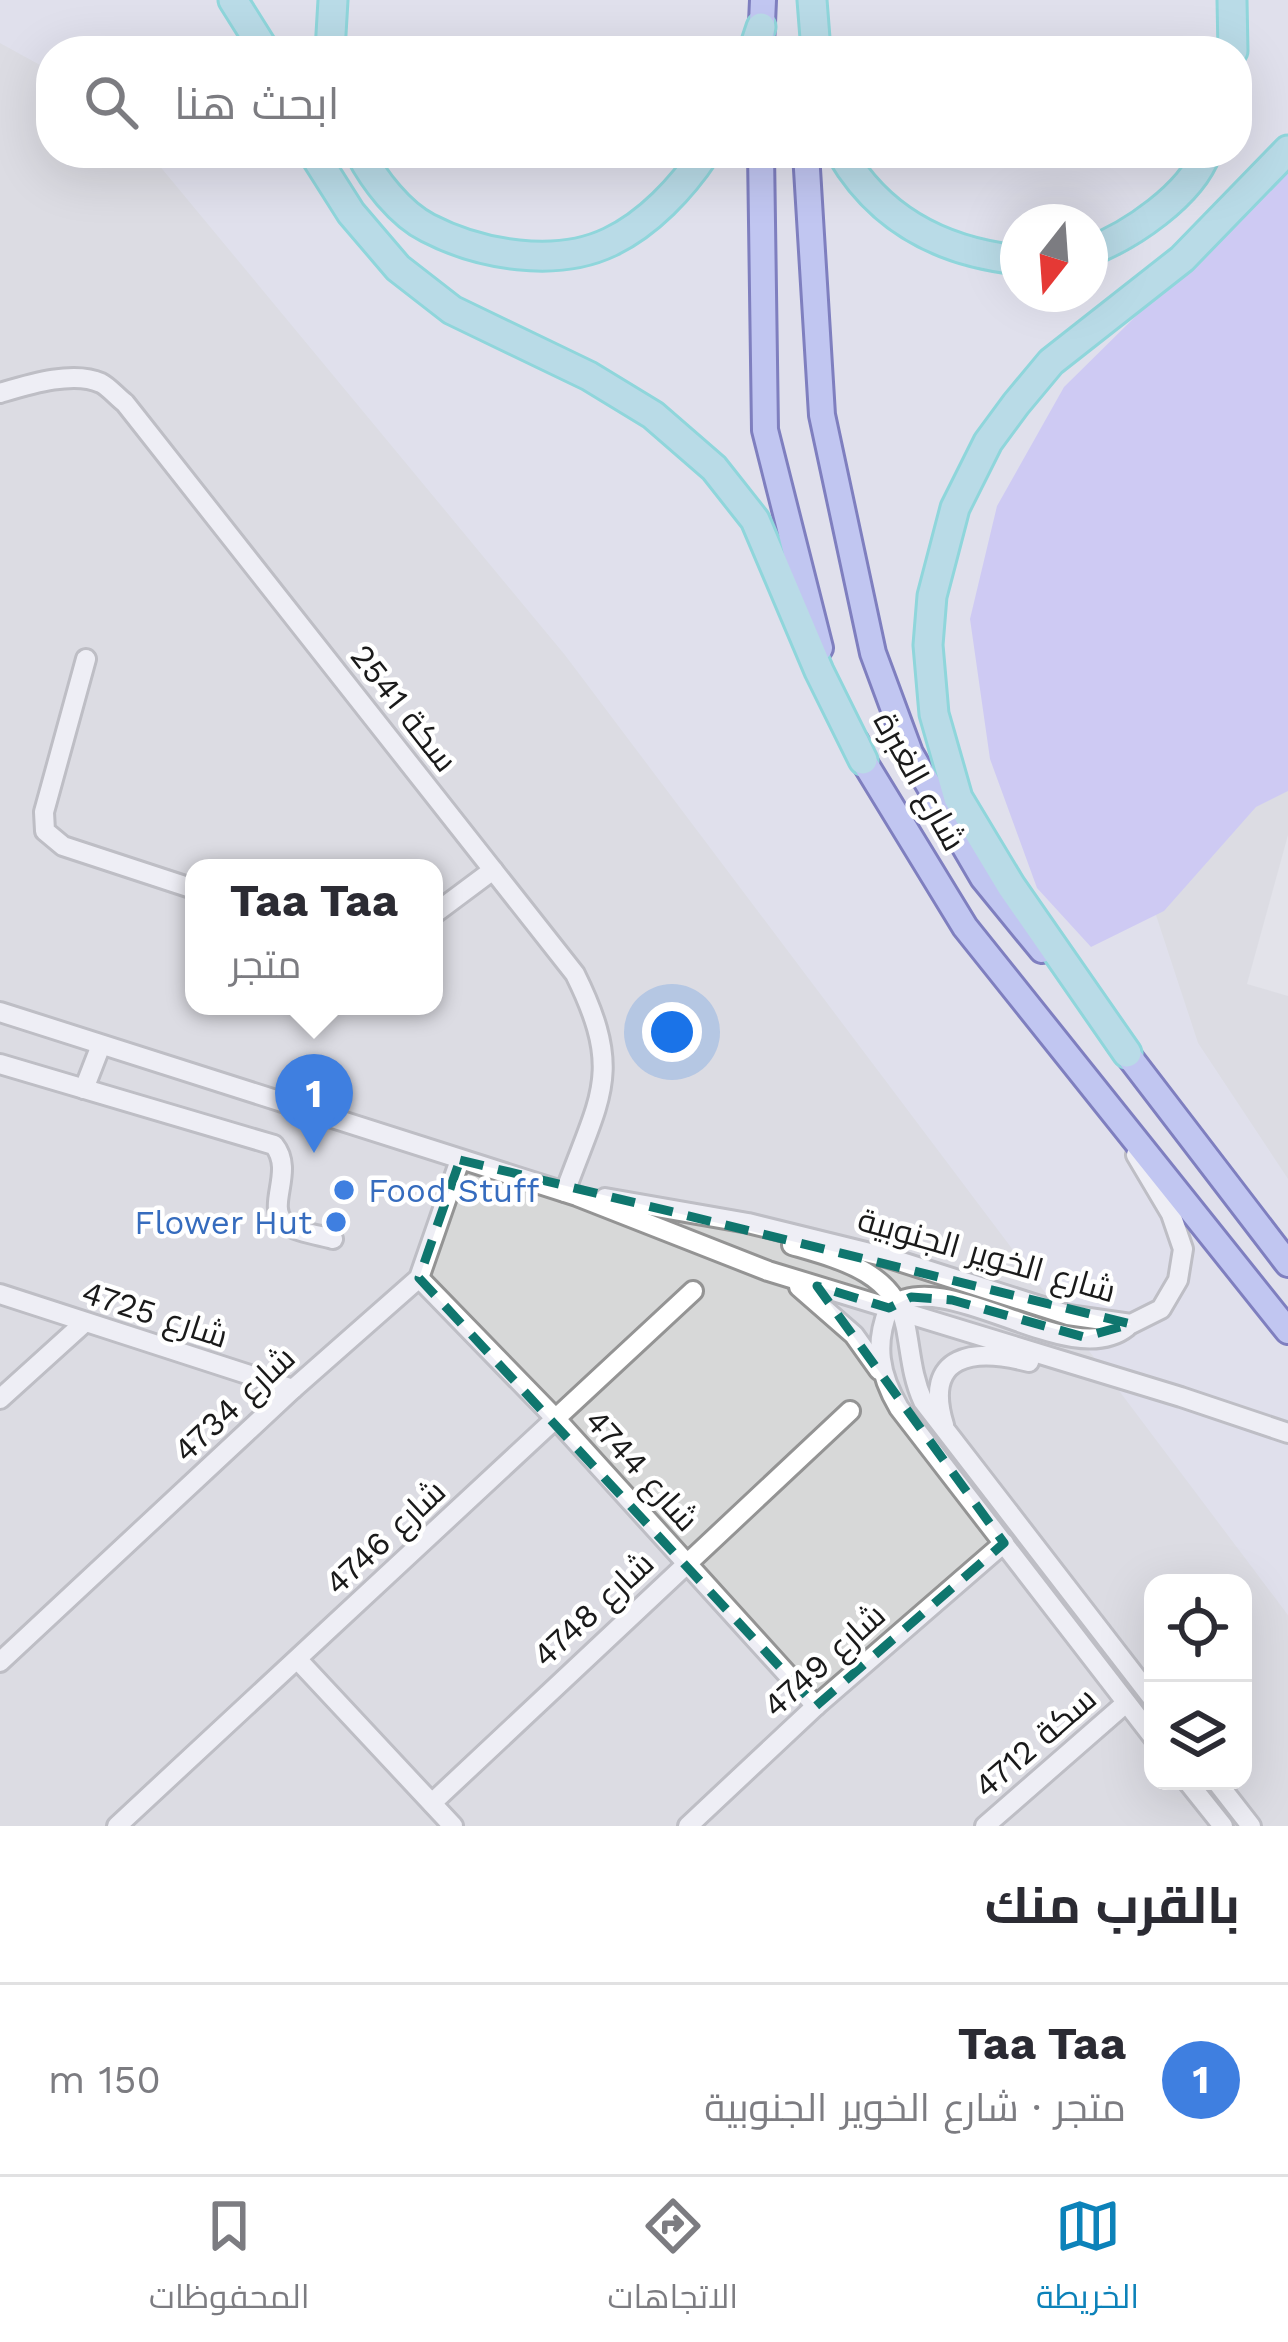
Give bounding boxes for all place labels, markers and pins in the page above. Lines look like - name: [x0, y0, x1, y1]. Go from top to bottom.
- pin: 1: [275, 1054, 353, 1153]
- place label: Food Stuff: [368, 1171, 539, 1210]
- marker: Food Stuff: [331, 1177, 357, 1203]
- place label: Flower Hut: [134, 1203, 312, 1242]
- marker: Flower Hut: [323, 1209, 349, 1235]

